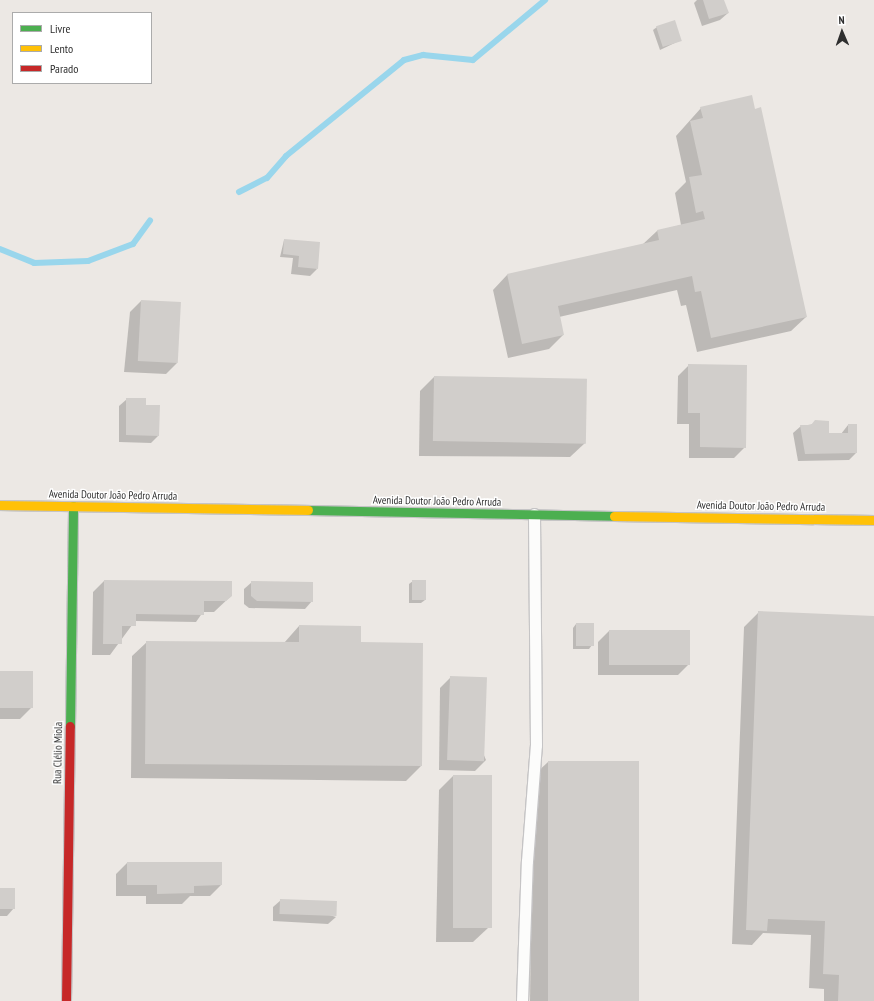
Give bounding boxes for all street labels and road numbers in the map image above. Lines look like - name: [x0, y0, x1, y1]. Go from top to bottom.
- street label: Avenida Doutor João Pedro Arruda: [48, 487, 178, 503]
- street label: Avenida Doutor João Pedro Arruda: [372, 493, 502, 509]
- street label: Avenida Doutor João Pedro Arruda: [696, 498, 826, 514]
- street label: Rua Clélio Miola: [51, 722, 65, 784]

